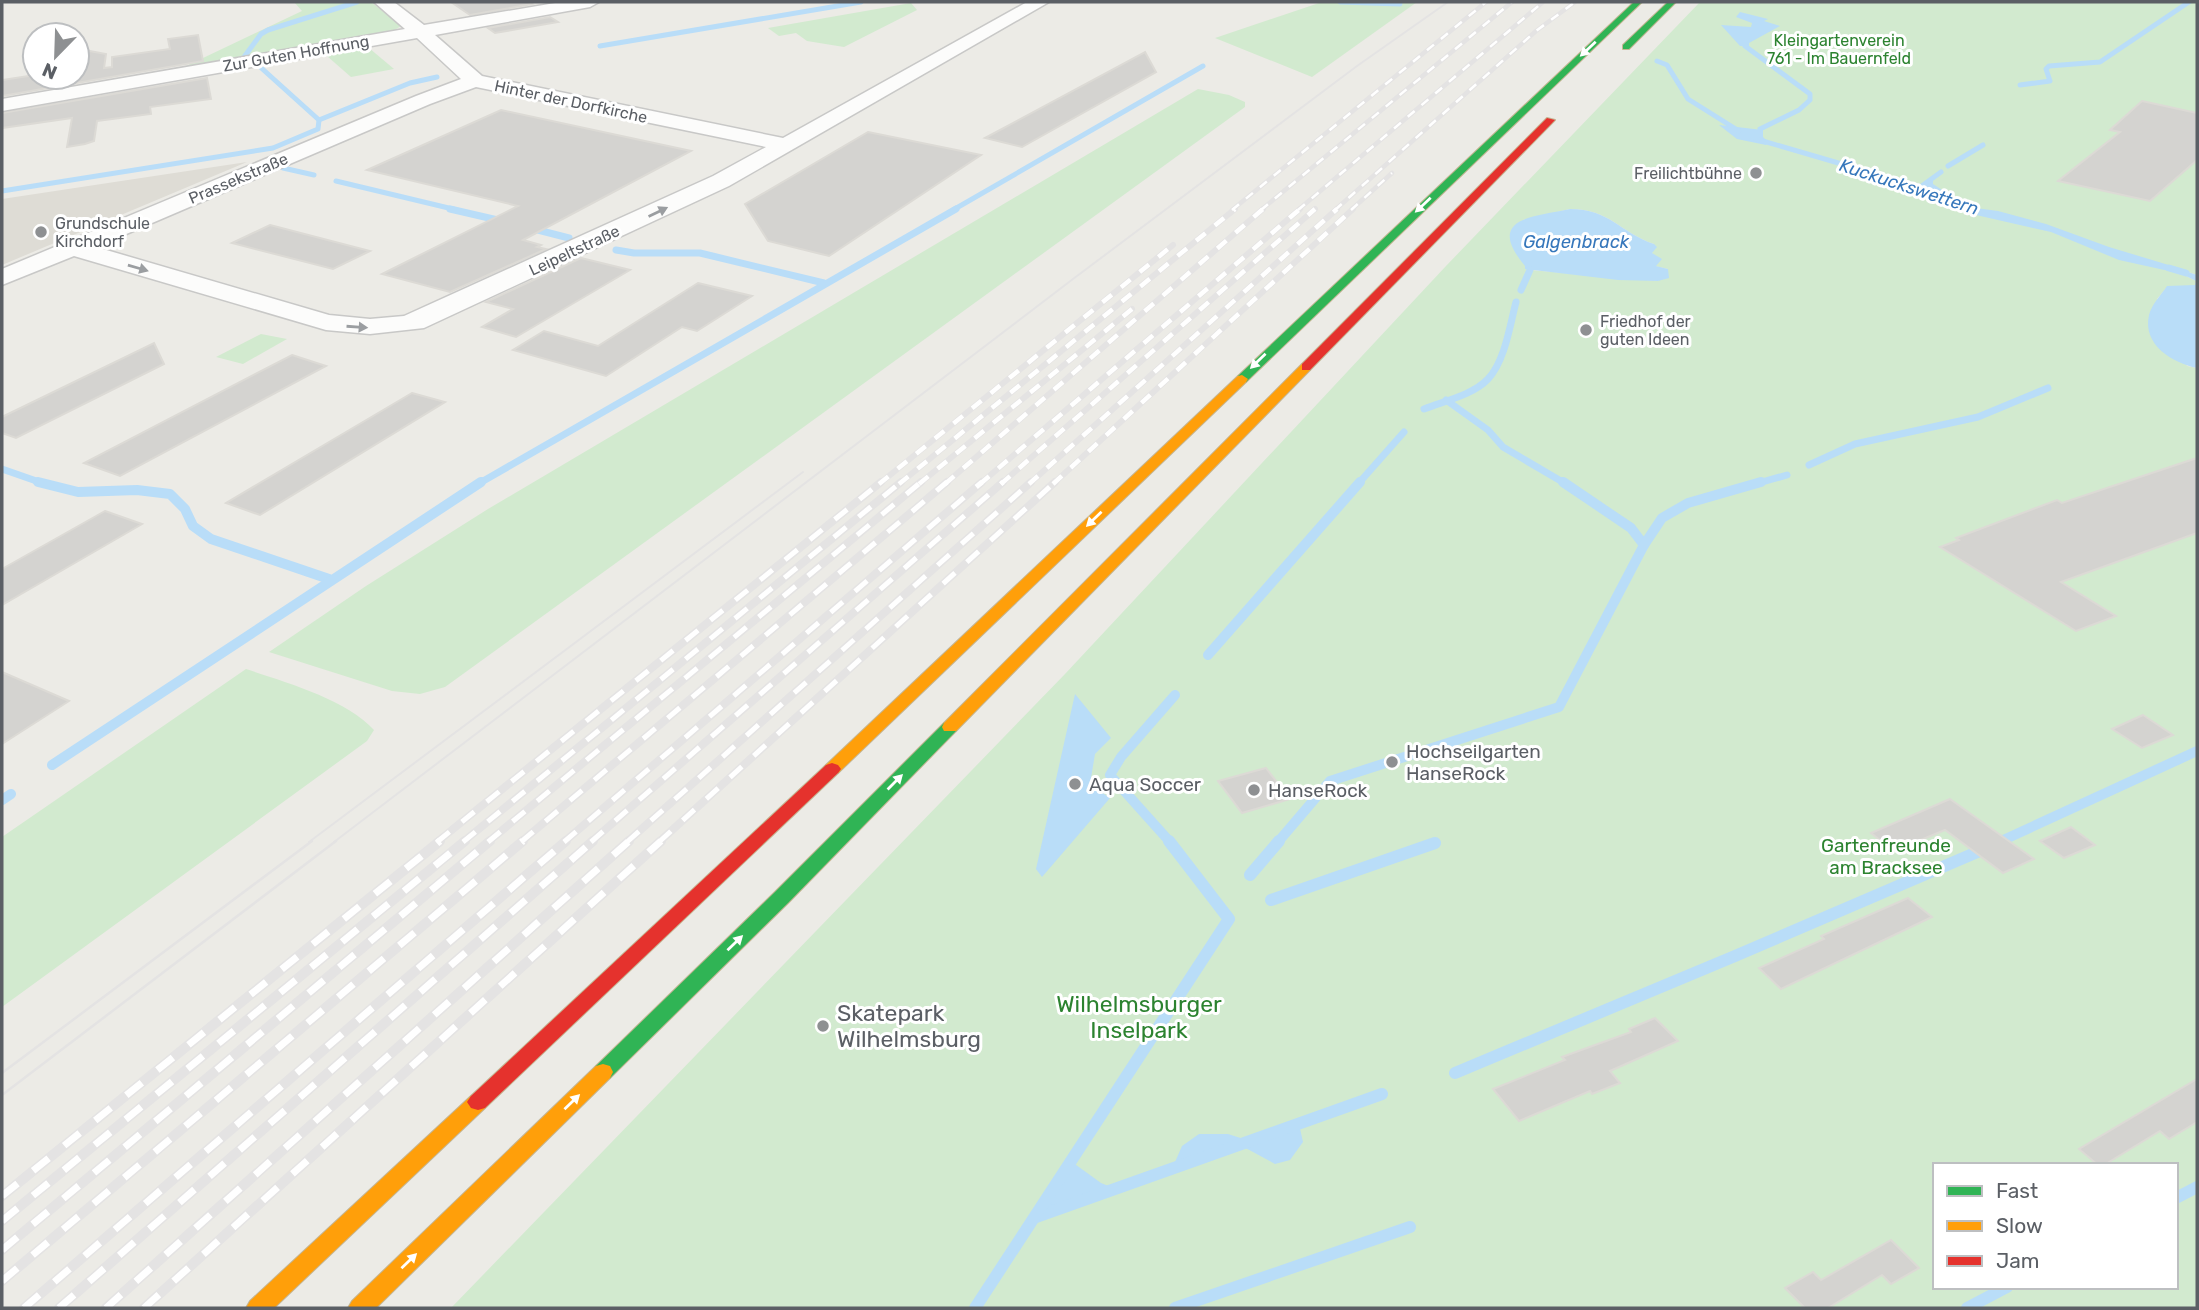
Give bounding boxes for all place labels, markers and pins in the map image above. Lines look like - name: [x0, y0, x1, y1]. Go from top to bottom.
- place label: Freilichtbühne: [1634, 164, 1742, 183]
- marker: Freilichtbühne: [1748, 165, 1764, 181]
- place label: Grundschule Kirchdorf: [55, 214, 150, 251]
- marker: Grundschule Kirchdorf: [33, 224, 49, 240]
- place label: Friedhof der guten Ideen: [1600, 312, 1691, 349]
- marker: Friedhof der guten Ideen: [1578, 322, 1594, 338]
- place label: Hochseilgarten HanseRock: [1406, 740, 1541, 785]
- marker: Hochseilgarten HanseRock: [1384, 754, 1400, 770]
- place label: Aqua Soccer: [1089, 773, 1202, 796]
- marker: Aqua Soccer: [1067, 776, 1083, 792]
- place label: HanseRock: [1268, 779, 1368, 802]
- marker: HanseRock: [1246, 782, 1262, 798]
- place label: Skatepark Wilhelmsburg: [837, 999, 981, 1053]
- marker: Skatepark Wilhelmsburg: [815, 1018, 831, 1034]

